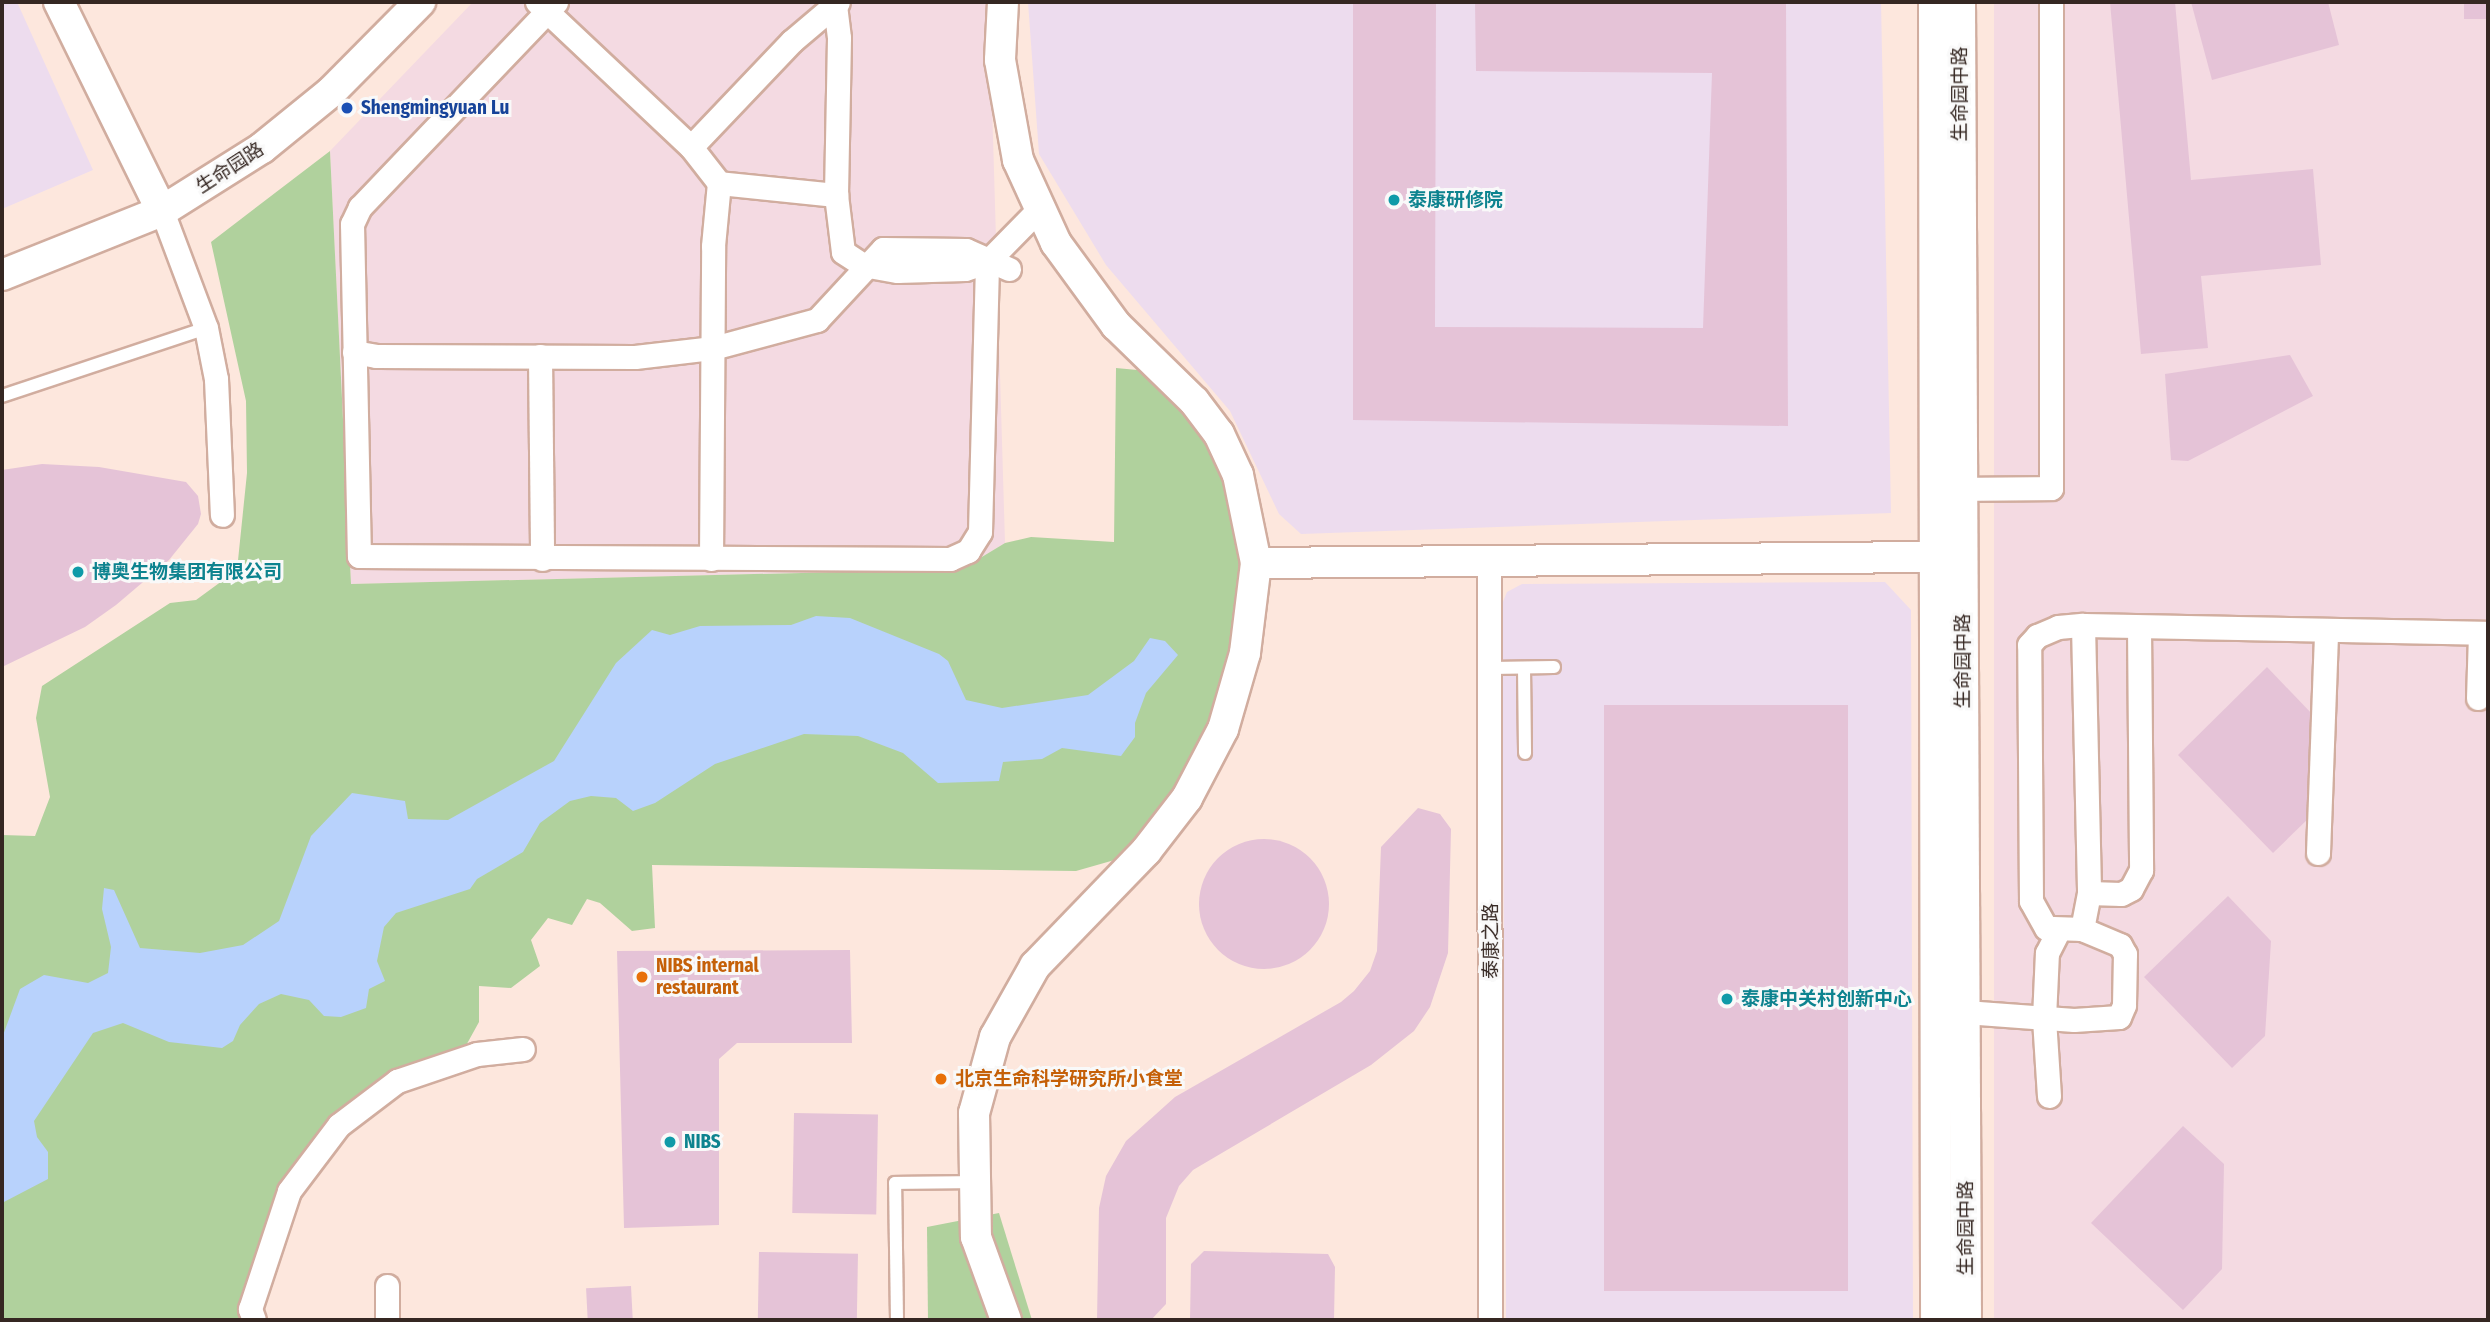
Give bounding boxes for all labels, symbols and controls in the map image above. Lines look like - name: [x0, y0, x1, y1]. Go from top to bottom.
- street label: 生命园中路: [1949, 47, 1971, 141]
- place label: Shengmingyuan Lu: [361, 97, 509, 119]
- marker: Shengmingyuan Lu: [339, 100, 355, 116]
- street label: 生命园路: [192, 138, 268, 198]
- place label: 泰康研修院: [1408, 189, 1503, 211]
- marker: 泰康研修院: [1386, 192, 1402, 208]
- place label: 博奥生物集团有限公司: [92, 561, 282, 583]
- marker: 博奥生物集团有限公司: [70, 564, 86, 580]
- street label: 生命园中路: [1952, 614, 1974, 708]
- street label: 泰康之路: [1480, 903, 1502, 979]
- place label: NIBS internal restaurant: [656, 955, 759, 999]
- marker: NIBS internal restaurant: [634, 969, 650, 985]
- place label: 泰康中关村创新中心: [1741, 988, 1912, 1010]
- marker: 泰康中关村创新中心: [1719, 991, 1735, 1007]
- place label: 北京生命科学研究所小食堂: [955, 1068, 1183, 1090]
- marker: 北京生命科学研究所小食堂: [933, 1071, 949, 1087]
- place label: NIBS: [684, 1131, 721, 1153]
- marker: NIBS: [662, 1134, 678, 1150]
- street label: 生命园中路: [1955, 1181, 1977, 1275]

